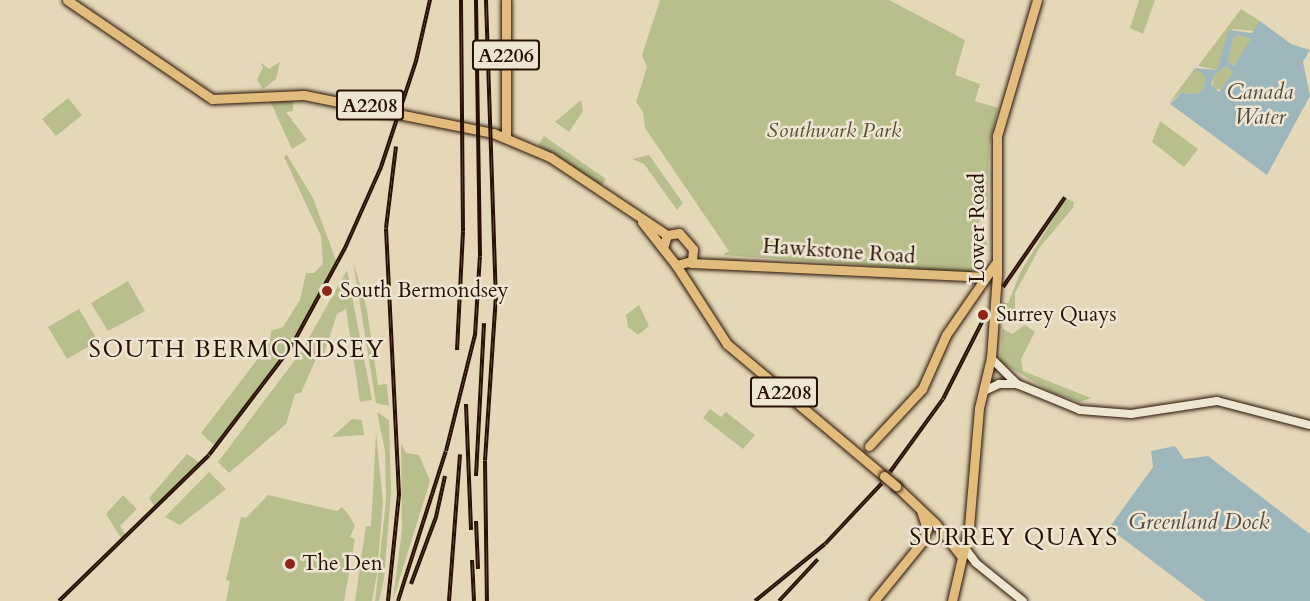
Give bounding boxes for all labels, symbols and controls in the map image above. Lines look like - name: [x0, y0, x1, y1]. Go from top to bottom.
- road number: A2206: [472, 38, 540, 72]
- water label: Canada Water: [1227, 79, 1293, 130]
- road number: A2208: [336, 88, 404, 122]
- park label: Southwark Park: [767, 118, 901, 144]
- street label: Lower Road: [965, 173, 991, 283]
- street label: Hawkstone Road: [762, 234, 916, 270]
- place label: South Bermondsey: [340, 278, 509, 304]
- marker: South Bermondsey: [318, 282, 336, 300]
- place label: Surrey Quays: [996, 302, 1116, 328]
- marker: Surrey Quays: [974, 306, 992, 324]
- district label: SOUTH BERMONDSEY: [89, 336, 385, 364]
- road number: A2208: [750, 375, 818, 409]
- water label: Greenland Dock: [1129, 510, 1269, 536]
- district label: SURREY QUAYS: [909, 524, 1119, 552]
- place label: The Den: [302, 551, 383, 577]
- marker: The Den: [283, 557, 297, 571]

